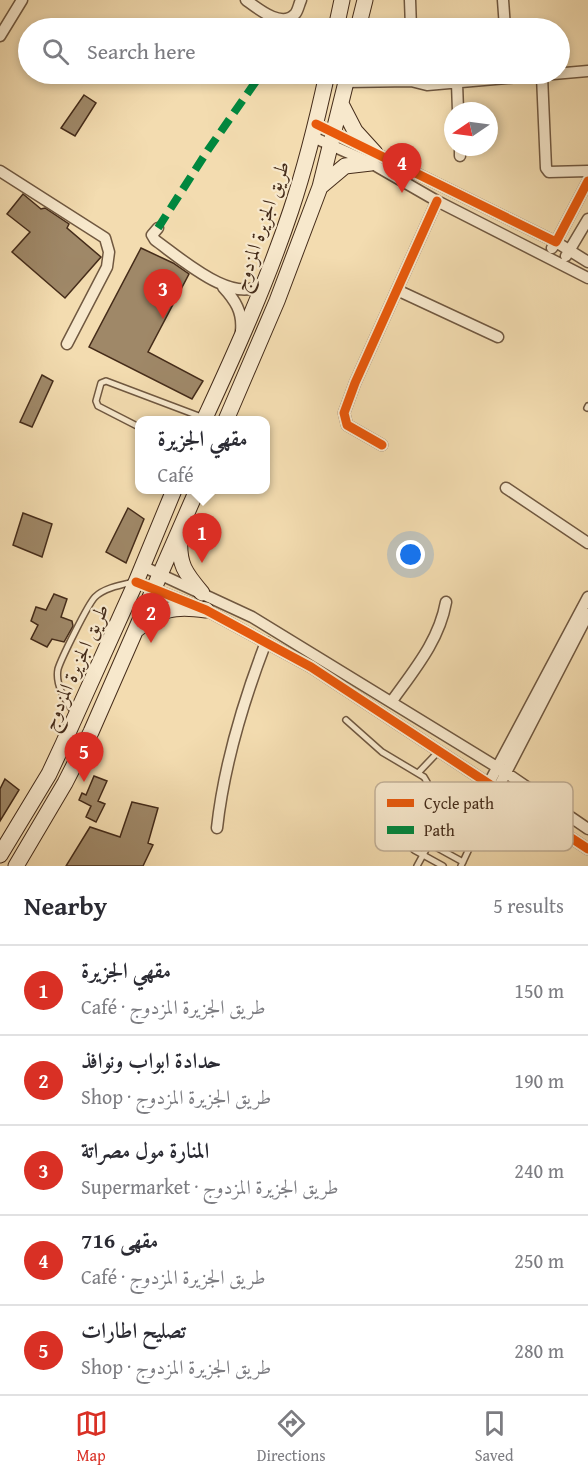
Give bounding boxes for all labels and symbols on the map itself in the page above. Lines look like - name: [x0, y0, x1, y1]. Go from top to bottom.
- north arrow: [444, 102, 498, 156]
- pin: 4: [382, 144, 422, 193]
- street label: طريق الجزيرة المزدوج: [225, 157, 300, 296]
- pin: 3: [144, 270, 182, 319]
- pin: 1: [182, 514, 222, 563]
- your location: [396, 540, 425, 569]
- pin: 2: [132, 594, 170, 643]
- street label: طريق الجزيرة المزدوج: [34, 599, 119, 737]
- pin: 5: [64, 732, 104, 782]
- legend: [375, 782, 573, 851]
- text: Cycle path: [424, 791, 494, 815]
- text: Path: [424, 818, 455, 842]

